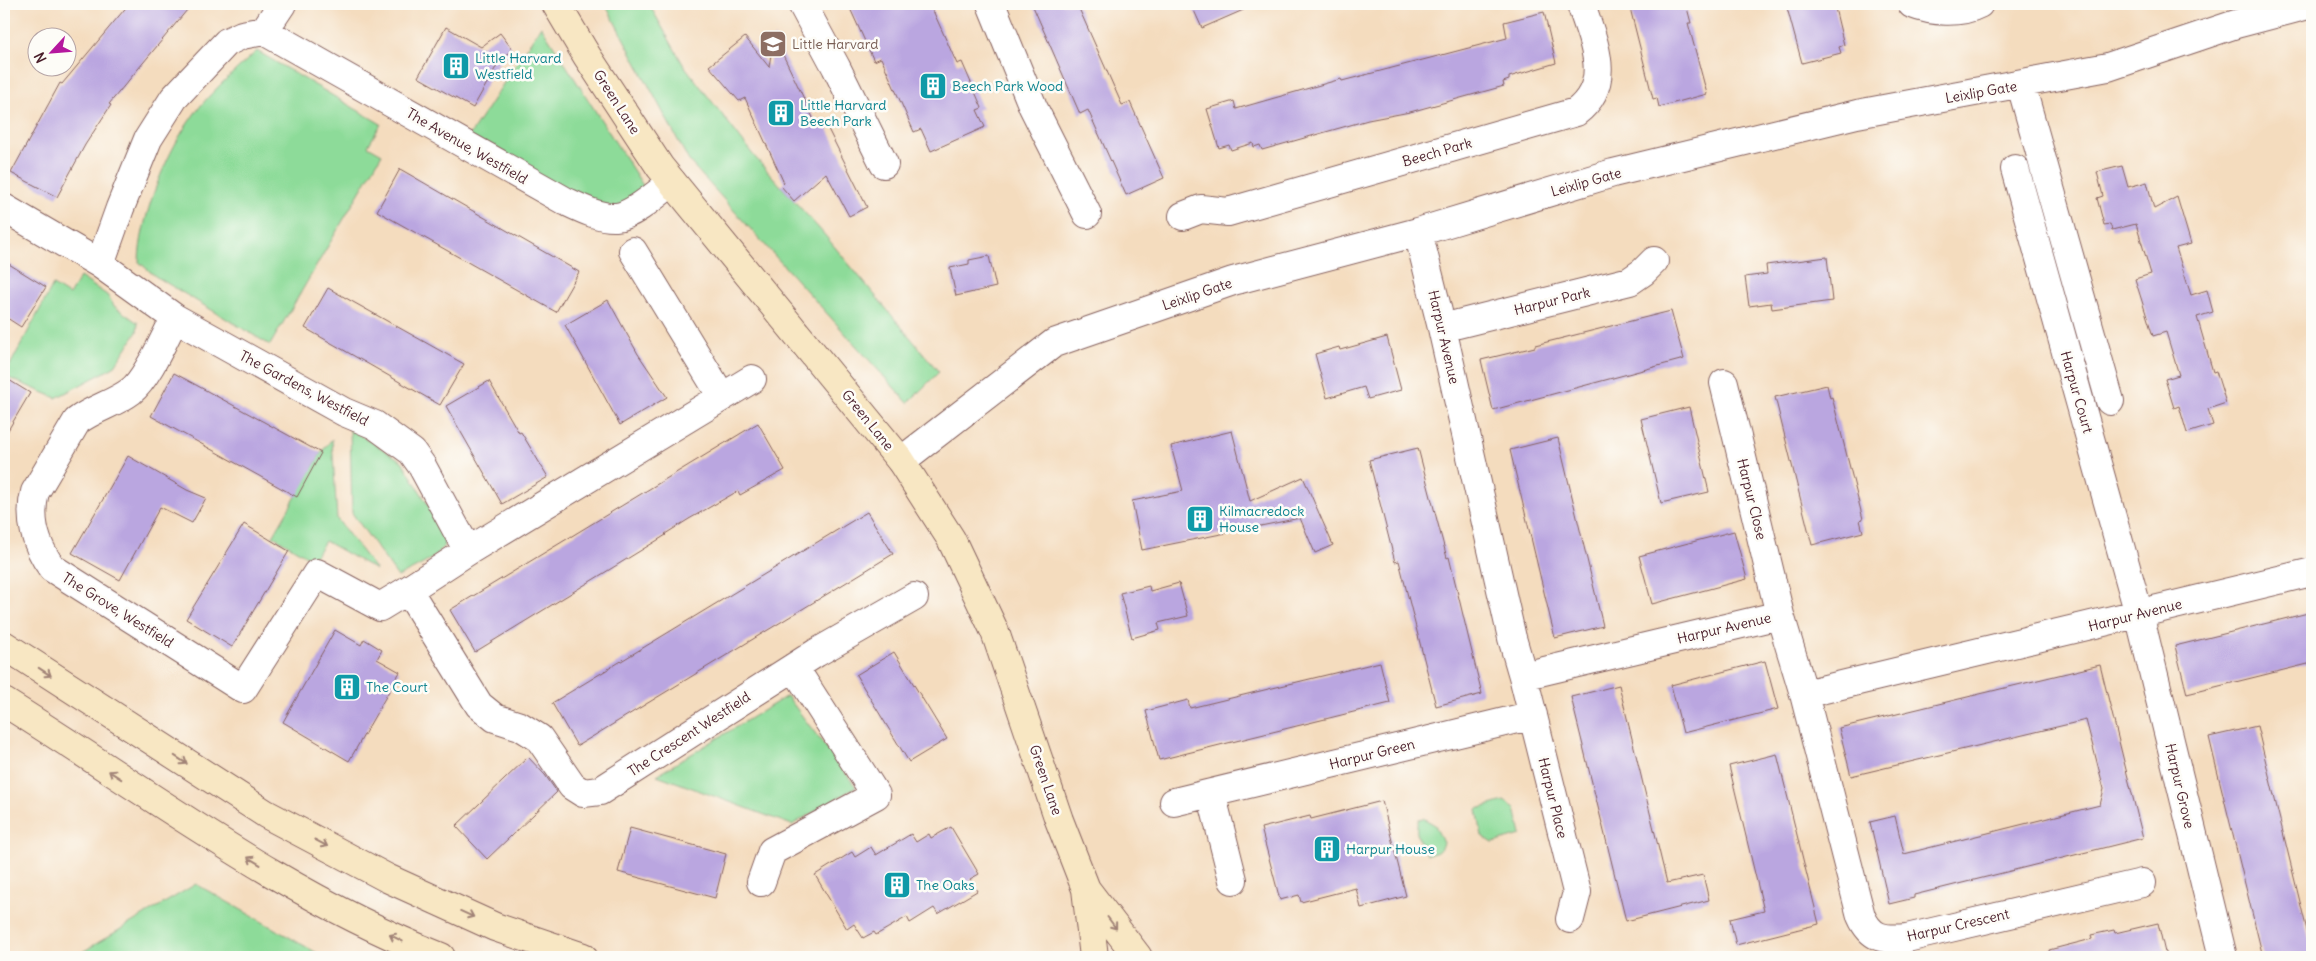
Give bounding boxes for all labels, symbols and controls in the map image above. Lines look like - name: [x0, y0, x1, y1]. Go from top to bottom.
- north arrow: [28, 28, 78, 78]
- school or university icon: Little Harvard: [758, 29, 788, 59]
- place label: Little Harvard: [792, 35, 878, 53]
- text: N: [30, 49, 51, 66]
- place label: Little Harvard Westfield: [475, 49, 561, 83]
- building icon: Little Harvard Westfield: [441, 51, 471, 81]
- street label: Green Lane: [590, 66, 644, 138]
- building icon: Beech Park Wood: [918, 71, 948, 101]
- place label: Beech Park Wood: [952, 77, 1063, 95]
- street label: Leixlip Gate: [1944, 77, 2018, 107]
- place label: Little Harvard Beech Park: [800, 96, 886, 130]
- building icon: Little Harvard Beech Park: [766, 98, 796, 128]
- street label: The Avenue, Westfield: [403, 104, 531, 188]
- street label: Beech Park: [1400, 133, 1474, 171]
- street label: Leixlip Gate: [1549, 163, 1623, 201]
- street label: Leixlip Gate: [1160, 274, 1234, 314]
- street label: Harpur Park: [1512, 283, 1592, 319]
- street label: Harpur Avenue: [1424, 288, 1464, 386]
- street label: The Gardens, Westfield: [236, 346, 372, 430]
- street label: Harpur Court: [2057, 349, 2097, 435]
- street label: Green Lane: [838, 386, 898, 454]
- street label: Harpur Close: [1733, 457, 1771, 541]
- place label: Kilmacredock House: [1219, 502, 1304, 536]
- building icon: Kilmacredock House: [1185, 504, 1215, 534]
- street label: The Grove, Westfield: [59, 568, 177, 652]
- street label: Harpur Avenue: [2086, 595, 2184, 635]
- street label: Harpur Avenue: [1675, 608, 1773, 648]
- one-way arrow: [37, 667, 51, 677]
- building icon: The Court: [332, 672, 362, 702]
- place label: The Court: [366, 678, 428, 696]
- street label: The Crescent Westfield: [624, 688, 754, 780]
- street label: Harpur Green: [1327, 735, 1417, 773]
- street label: Harpur Grove: [2161, 742, 2199, 830]
- street label: Green Lane: [1026, 743, 1066, 817]
- one-way arrow: [174, 755, 188, 765]
- street label: Harpur Place: [1534, 756, 1572, 840]
- one-way arrow: [109, 770, 123, 780]
- building icon: Harpur House: [1312, 834, 1342, 864]
- one-way arrow: [313, 838, 328, 848]
- place label: Harpur House: [1346, 840, 1435, 858]
- one-way arrow: [247, 855, 261, 865]
- building icon: The Oaks: [882, 870, 912, 900]
- place label: The Oaks: [916, 876, 975, 894]
- street label: Harpur Crescent: [1905, 904, 2011, 946]
- one-way arrow: [459, 909, 474, 919]
- one-way arrow: [1107, 916, 1118, 929]
- one-way arrow: [389, 933, 404, 943]

